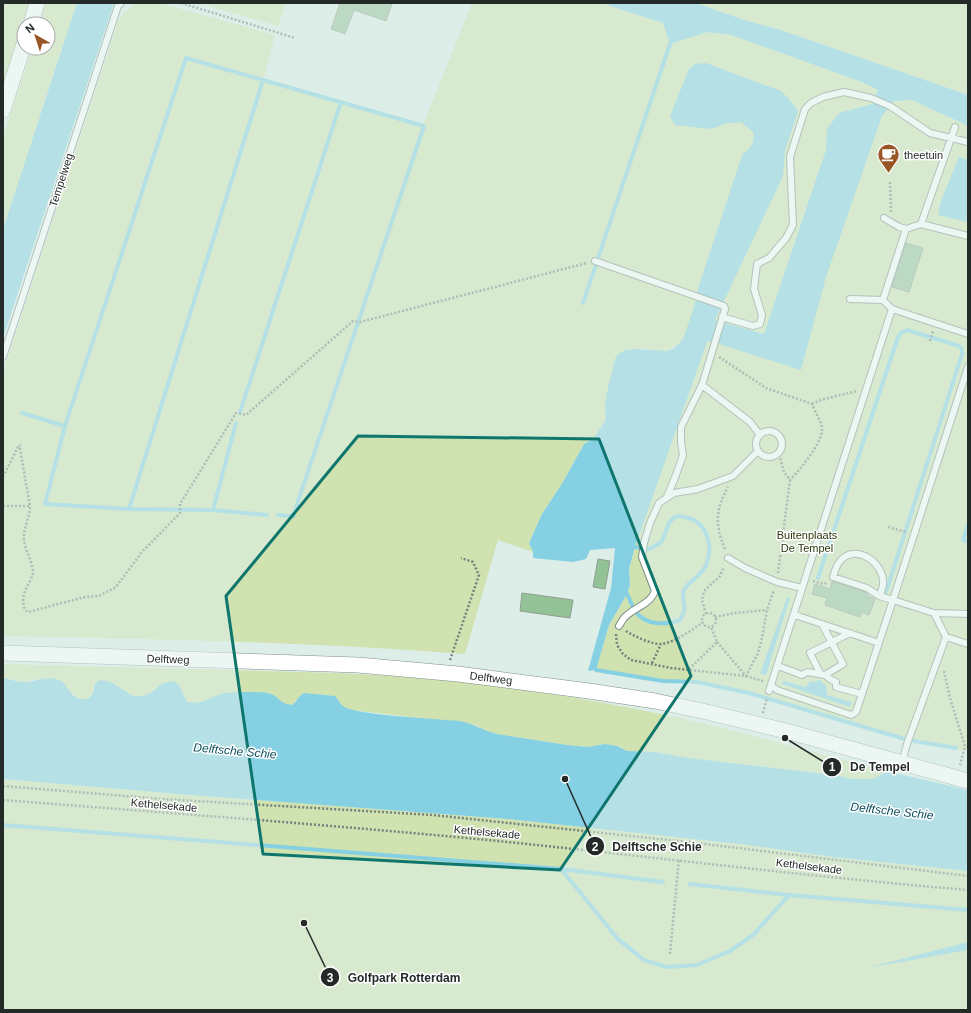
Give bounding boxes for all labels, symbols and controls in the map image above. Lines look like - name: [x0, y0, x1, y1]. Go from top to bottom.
- north arrow: [16, 16, 56, 56]
- text: N: [23, 21, 37, 35]
- cafe icon: theetuin: [876, 142, 902, 175]
- place label: theetuin: [904, 149, 943, 161]
- street label: Tempelweg: [47, 152, 75, 208]
- park label: Buitenplaats De Tempel: [777, 529, 838, 554]
- street label: Delftweg: [146, 652, 190, 666]
- street label: Delftweg: [469, 669, 513, 687]
- water label: Delftsche Schie: [193, 740, 277, 762]
- callout: De Tempel: [822, 755, 918, 779]
- text: 1: [829, 760, 836, 774]
- text: De Tempel: [850, 760, 910, 774]
- street label: Kethelsekade: [130, 796, 198, 814]
- water label: Delftsche Schie: [850, 800, 935, 822]
- street label: Kethelsekade: [453, 823, 521, 841]
- callout: Delftsche Schie: [585, 834, 710, 858]
- text: 2: [592, 840, 599, 854]
- text: Delftsche Schie: [612, 840, 702, 854]
- street label: Kethelsekade: [775, 856, 843, 876]
- callout: Golfpark Rotterdam: [320, 965, 469, 989]
- text: 3: [327, 971, 334, 985]
- text: Golfpark Rotterdam: [348, 971, 460, 985]

